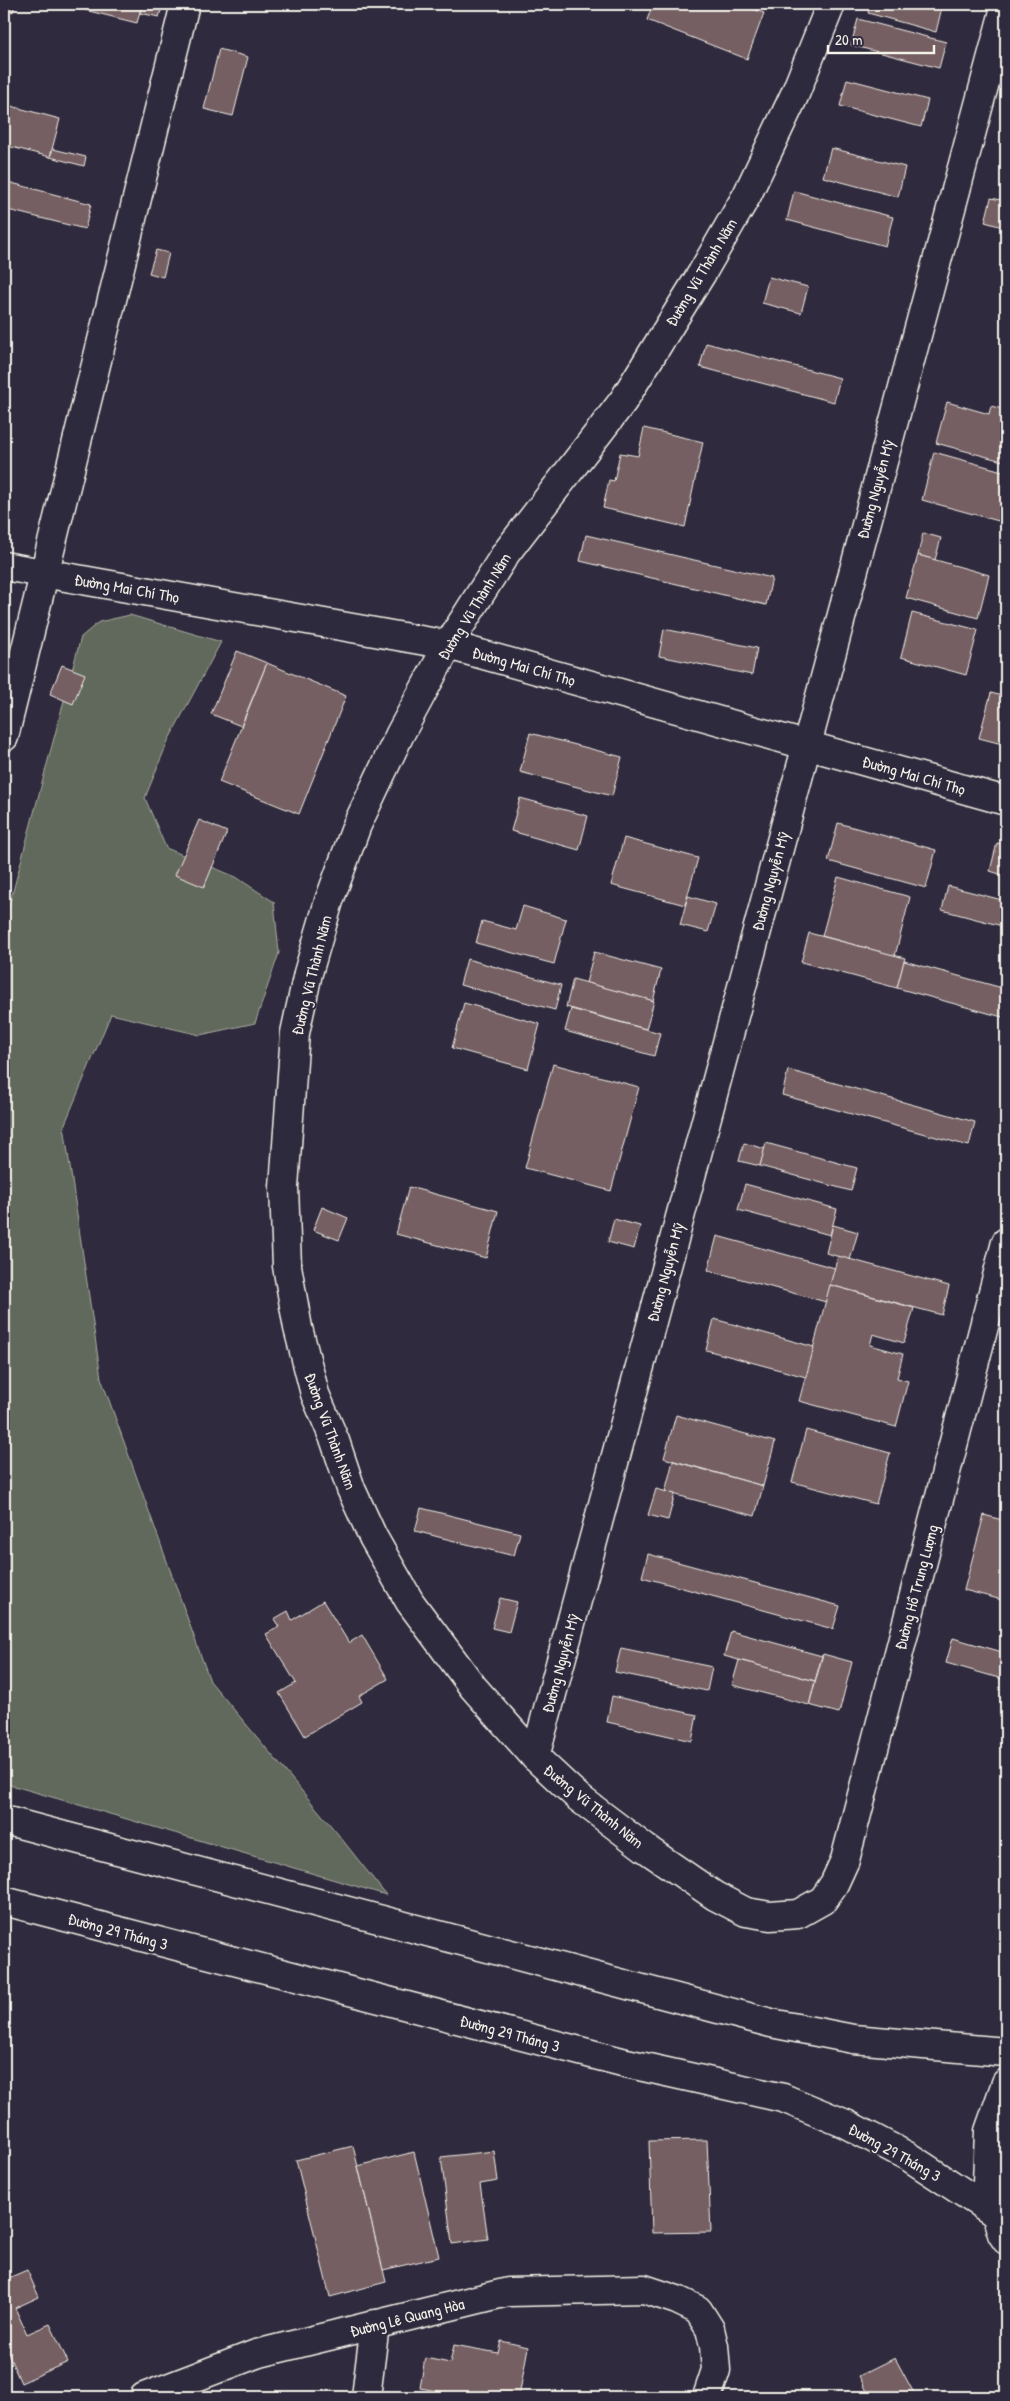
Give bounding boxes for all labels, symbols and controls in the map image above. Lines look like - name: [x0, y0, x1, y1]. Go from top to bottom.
- scale bar: [828, 22, 934, 54]
- text: 20 m: [835, 29, 862, 50]
- street label: Đường Vũ Thành Năm: [660, 214, 742, 330]
- street label: Đường Nguyễn Mỹ: [851, 437, 899, 541]
- street label: Đường Vũ Thành Năm: [432, 548, 516, 664]
- street label: Đường Mai Chí Thọ: [73, 568, 182, 608]
- street label: Đường Mai Chí Thọ: [470, 641, 579, 691]
- street label: Đường Mai Chí Thọ: [860, 750, 969, 800]
- street label: Đường Nguyễn Mỹ: [746, 829, 794, 933]
- street label: Đường Vũ Thành Năm: [286, 913, 337, 1037]
- street label: Đường Nguyễn Mỹ: [641, 1220, 689, 1324]
- street label: Đường Vũ Thành Năm: [300, 1370, 362, 1492]
- street label: Đường Hồ Trung Lượng: [889, 1522, 943, 1652]
- street label: Đường Nguyễn Mỹ: [536, 1611, 584, 1715]
- street label: Đường Vũ Thành Năm: [539, 1759, 649, 1853]
- street label: Đường 29 Tháng 3: [66, 1907, 170, 1955]
- street label: Đường 29 Tháng 3: [458, 2009, 562, 2057]
- street label: Đường 29 Tháng 3: [845, 2118, 945, 2186]
- street label: Đường Lê Quang Hòa: [348, 2292, 466, 2342]

